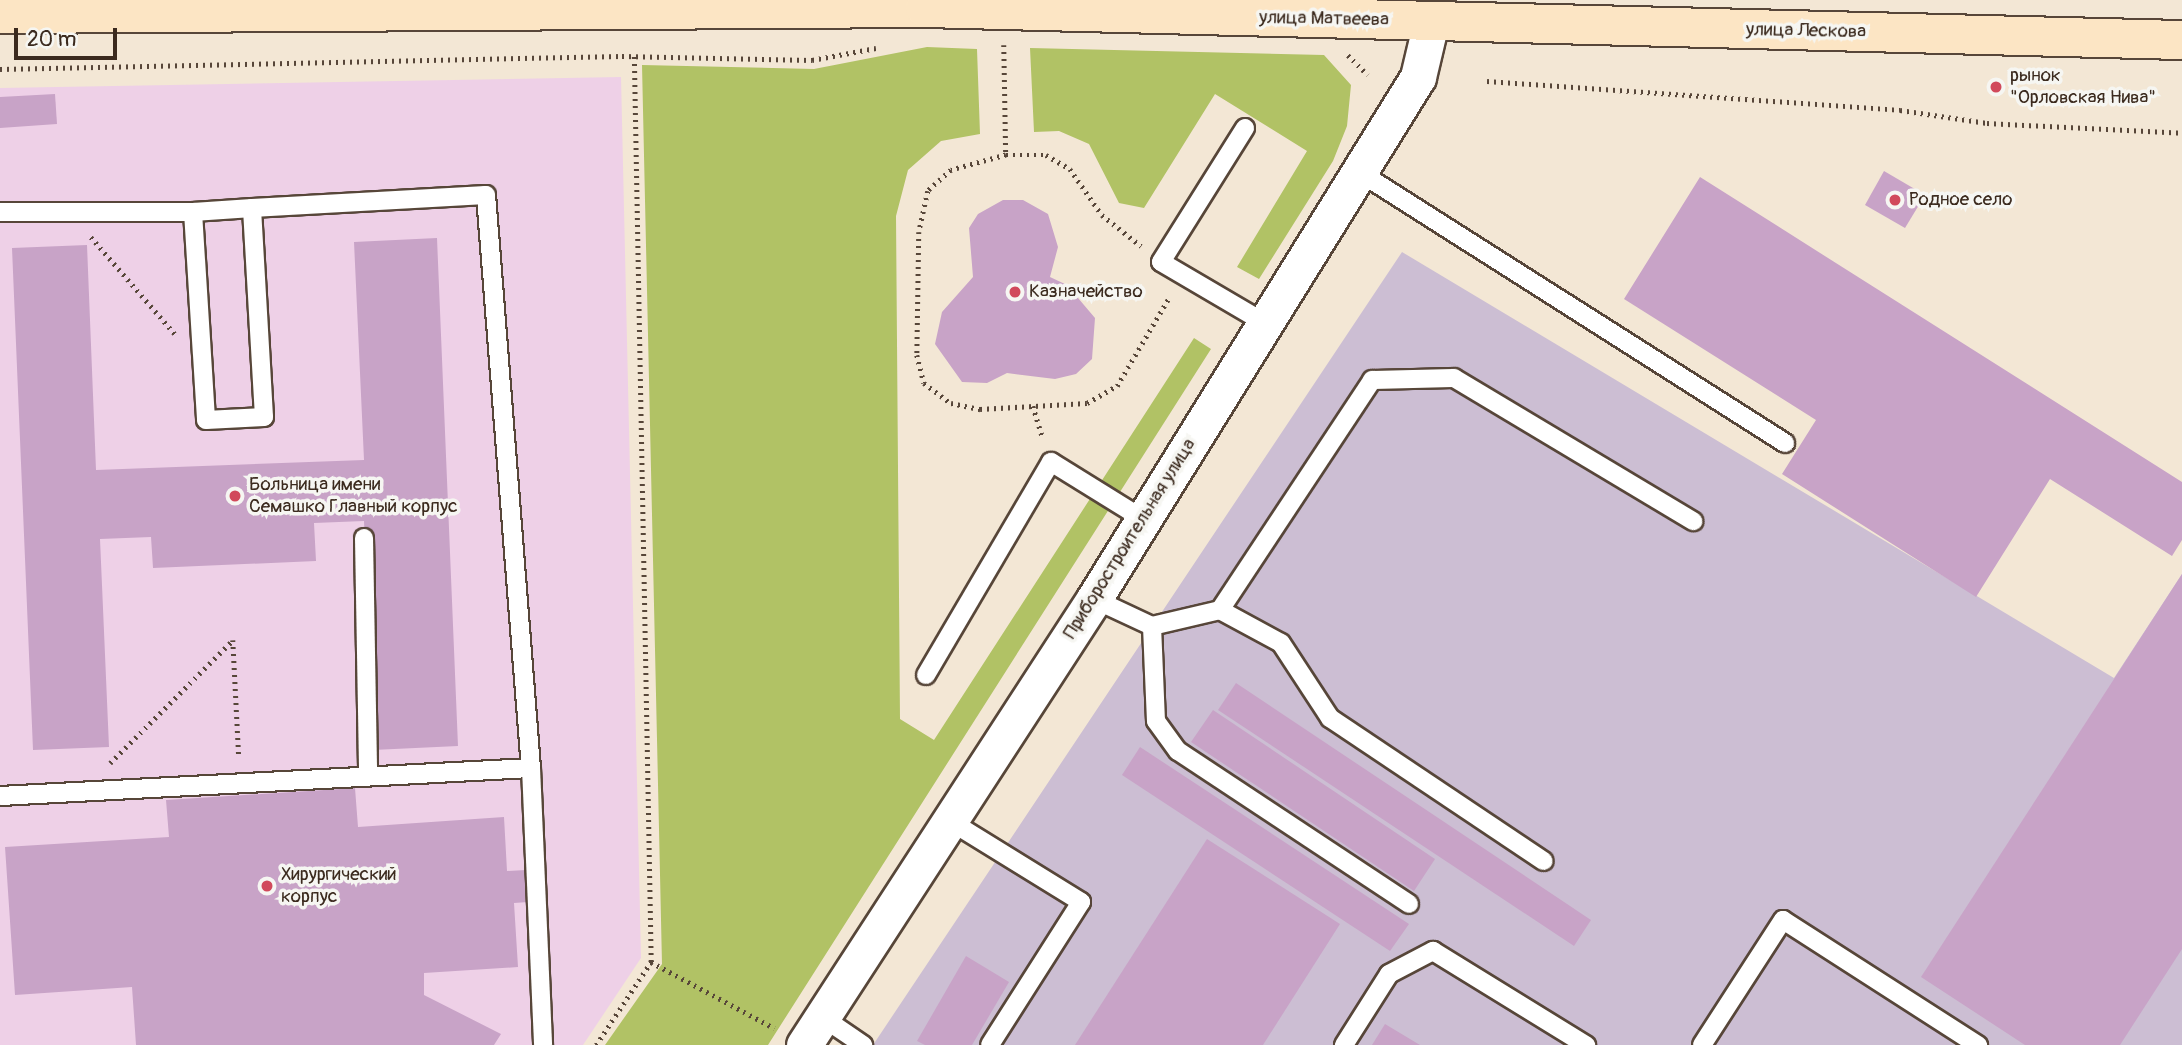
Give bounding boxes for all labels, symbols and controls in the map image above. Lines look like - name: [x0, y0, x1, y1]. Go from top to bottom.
- street label: улица Матвеева: [1259, 6, 1389, 32]
- scale bar: [18, 14, 121, 58]
- street label: улица Лескова: [1746, 19, 1866, 43]
- text: 20 m: [27, 26, 76, 53]
- place label: рынок "Орловская Нива": [2010, 65, 2156, 109]
- marker: рынок "Орловская Нива": [1988, 79, 2004, 95]
- place label: Родное село: [1909, 189, 2012, 211]
- marker: Родное село: [1887, 192, 1903, 208]
- place label: Казначейство: [1029, 281, 1143, 303]
- marker: Казначейство: [1007, 284, 1023, 300]
- street label: Приборостроительная улица: [1059, 435, 1201, 643]
- place label: Больница имени Семашко Главный корпус: [249, 474, 458, 518]
- marker: Больница имени Семашко Главный корпус: [227, 488, 243, 504]
- place label: Хирургический корпус: [281, 864, 397, 908]
- marker: Хирургический корпус: [259, 878, 275, 894]

